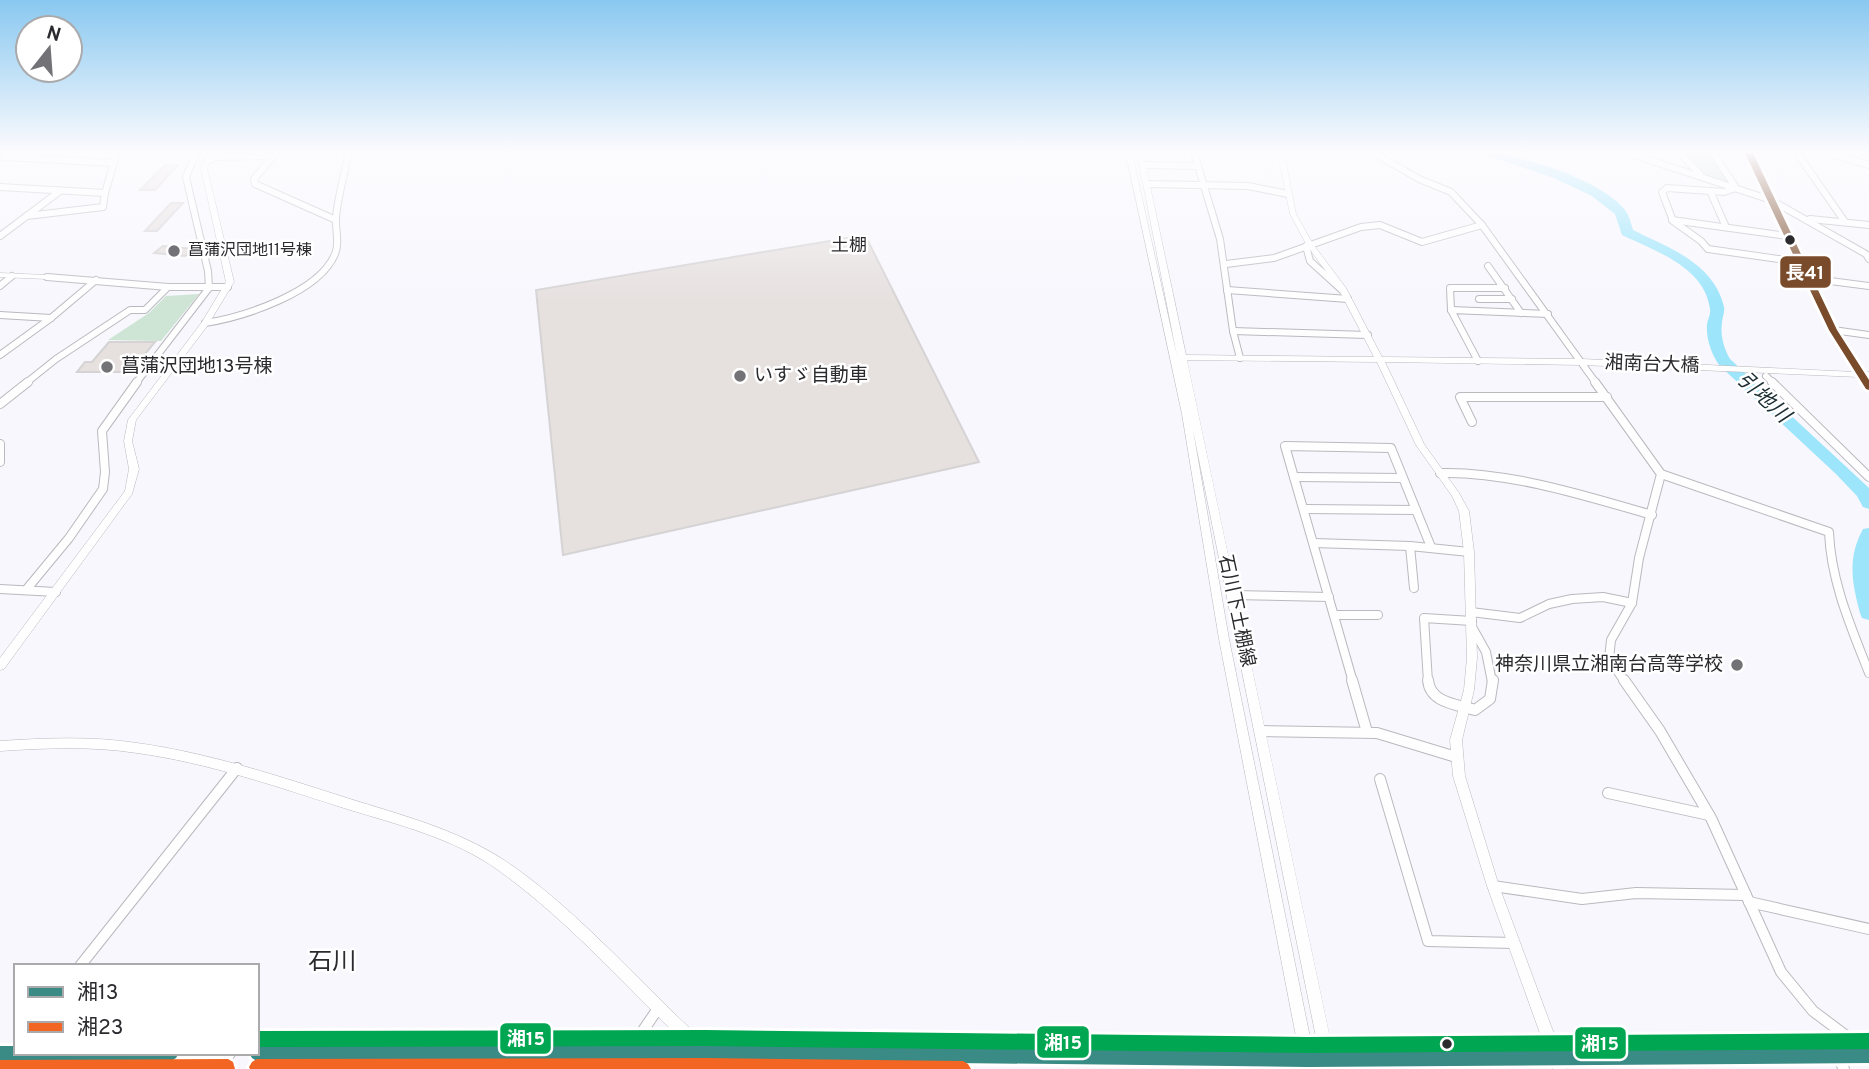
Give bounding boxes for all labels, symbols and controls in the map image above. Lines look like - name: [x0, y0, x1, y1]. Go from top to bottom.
- north arrow: [14, 14, 84, 84]
- text: N: [43, 21, 63, 48]
- unlabelled marker: [1783, 233, 1797, 247]
- district label: 土棚: [831, 235, 867, 258]
- place label: 菖蒲沢団地11号棟: [188, 241, 312, 261]
- marker: 菖蒲沢団地11号棟: [166, 243, 182, 259]
- line badge: 長41: [1779, 255, 1832, 289]
- text: 長41: [1786, 262, 1824, 286]
- street label: 湘南台大橋: [1604, 351, 1700, 379]
- place label: 菖蒲沢団地13号棟: [121, 355, 273, 379]
- marker: 菖蒲沢団地13号棟: [99, 359, 115, 375]
- place label: いすゞ自動車: [754, 364, 868, 388]
- water label: 引地川: [1731, 367, 1797, 431]
- marker: いすゞ自動車: [732, 368, 748, 384]
- street label: 石川下土棚線: [1212, 553, 1260, 669]
- place label: 神奈川県立湘南台高等学校: [1495, 653, 1723, 677]
- marker: 神奈川県立湘南台高等学校: [1729, 657, 1745, 673]
- district label: 石川: [308, 948, 356, 978]
- legend: [14, 964, 259, 1055]
- text: 湘13: [77, 980, 118, 1007]
- text: 湘23: [77, 1015, 124, 1042]
- line badge: 湘15: [499, 1022, 552, 1055]
- line badge: 湘15: [1036, 1025, 1090, 1059]
- line badge: 湘15: [1574, 1026, 1627, 1060]
- text: 湘15: [507, 1028, 545, 1052]
- text: 湘15: [1044, 1032, 1082, 1056]
- text: 湘15: [1581, 1033, 1619, 1057]
- unlabelled marker: [1440, 1037, 1454, 1051]

